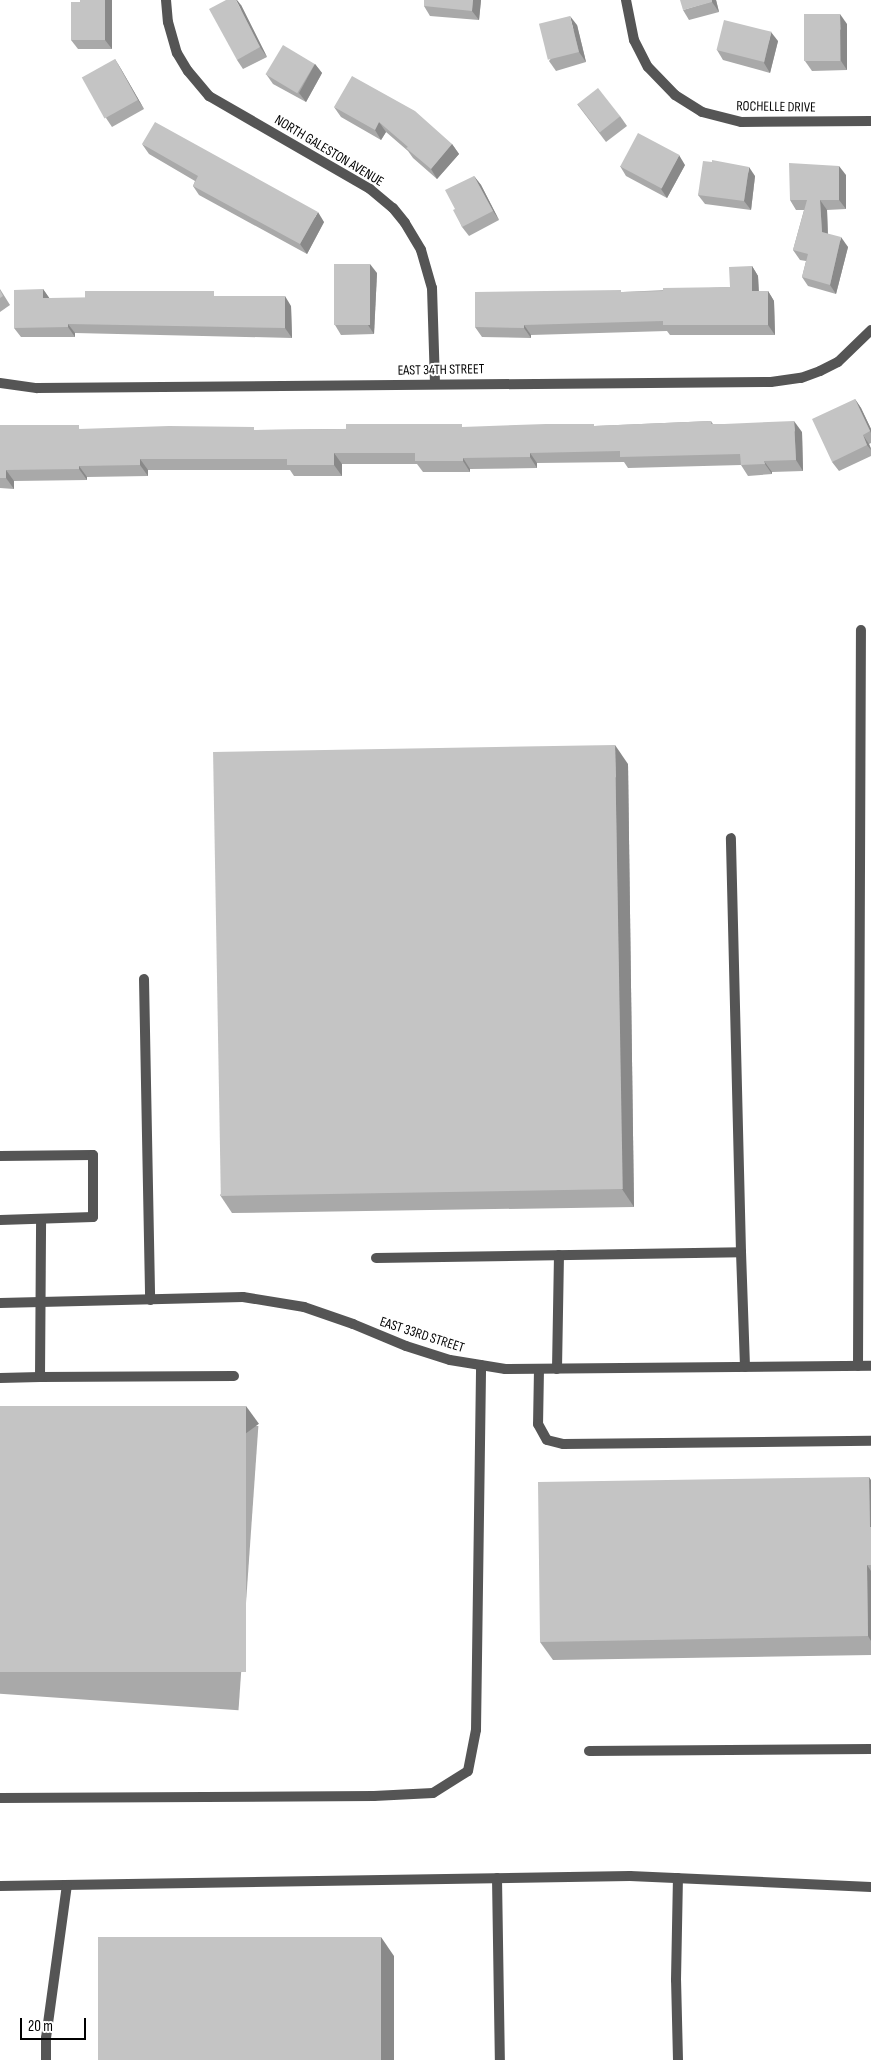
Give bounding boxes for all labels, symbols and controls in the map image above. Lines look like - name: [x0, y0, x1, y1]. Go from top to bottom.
- street label: ROCHELLE DRIVE: [736, 98, 816, 116]
- street label: NORTH GALESTON AVENUE: [271, 112, 387, 190]
- street label: EAST 34TH STREET: [397, 361, 485, 379]
- street label: EAST 33RD STREET: [378, 1313, 466, 1357]
- scale bar: [22, 2008, 89, 2040]
- text: 20 m: [28, 2017, 53, 2036]

